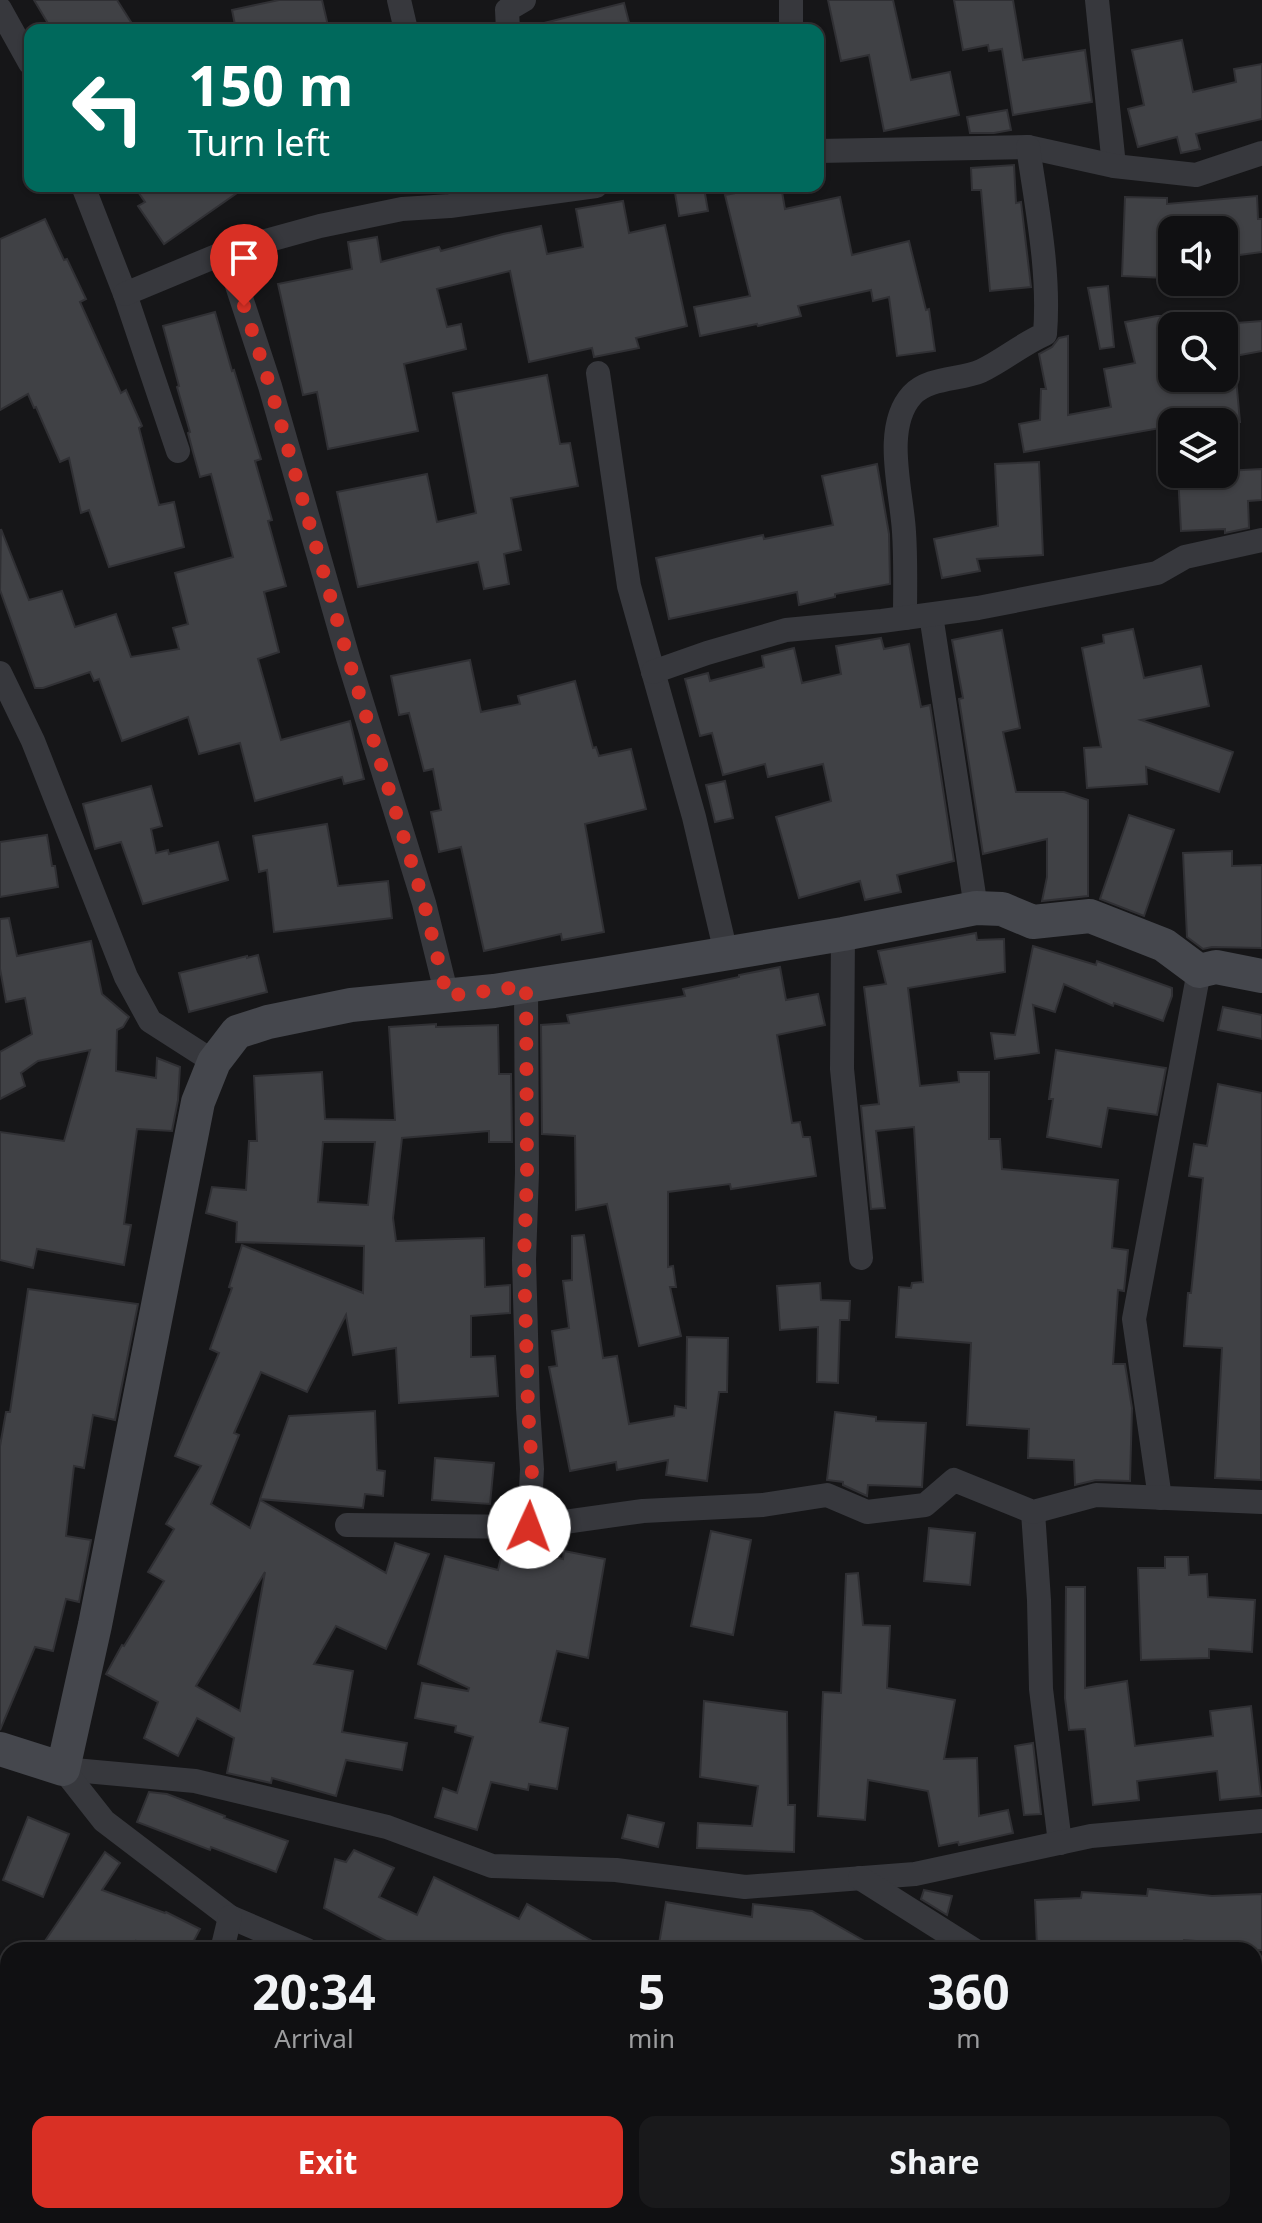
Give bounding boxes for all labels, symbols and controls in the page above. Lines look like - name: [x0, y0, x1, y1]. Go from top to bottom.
- text: 150 m: [188, 46, 353, 122]
- icon: left: [56, 56, 160, 160]
- text: Turn left: [188, 118, 330, 167]
- map controls: [1158, 216, 1238, 488]
- button: sound: [1158, 216, 1238, 296]
- pin: [210, 224, 278, 306]
- icon: arrive: [222, 236, 266, 280]
- button: search: [1158, 312, 1238, 392]
- button: layers: [1158, 408, 1238, 488]
- position arrow: [487, 1485, 571, 1569]
- text: 20:34: [252, 1959, 376, 2024]
- text: 5: [638, 1959, 665, 2024]
- text: 360: [927, 1959, 1010, 2024]
- text: Arrival: [274, 2020, 354, 2056]
- text: min: [628, 2020, 675, 2056]
- text: m: [956, 2020, 981, 2056]
- button: Exit: [32, 2116, 623, 2208]
- button: Share: [639, 2116, 1230, 2208]

